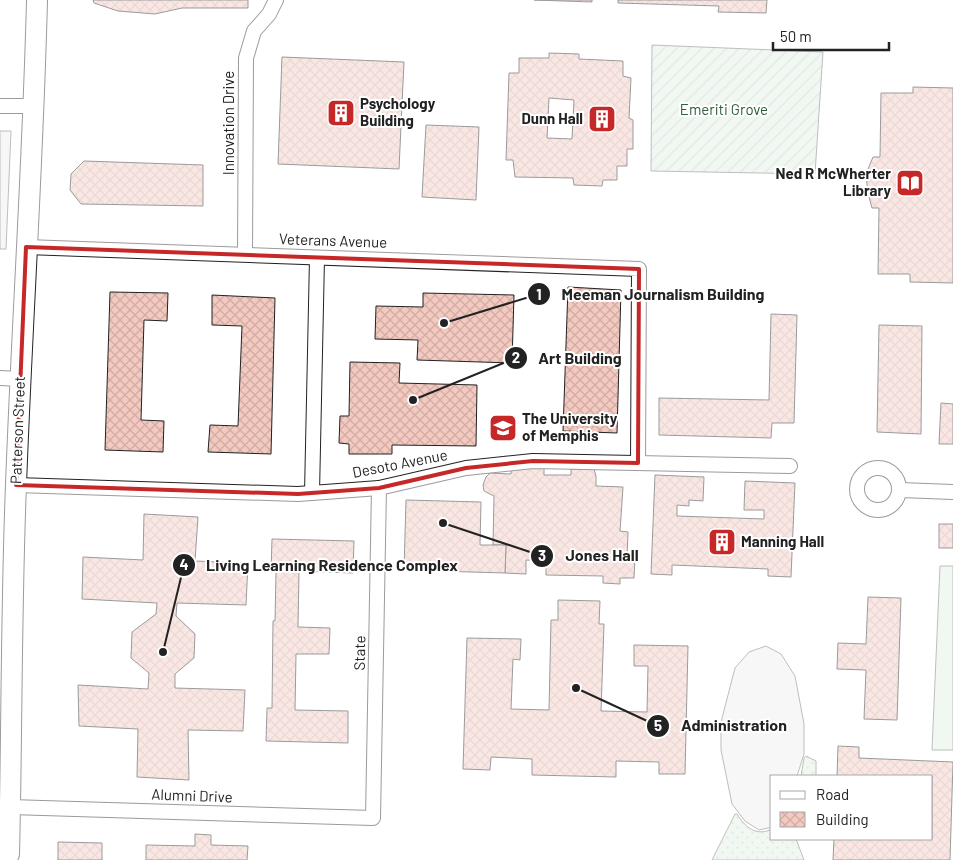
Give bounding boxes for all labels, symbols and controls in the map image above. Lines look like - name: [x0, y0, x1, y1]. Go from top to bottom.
- scale bar: [773, 20, 889, 52]
- text: 50 m: [780, 27, 812, 45]
- street label: Innovation Drive: [219, 71, 237, 175]
- place label: Psychology Building: [360, 94, 436, 129]
- building icon: Psychology Building: [326, 98, 356, 128]
- park label: Emeriti Grove: [680, 100, 768, 118]
- building icon: Dunn Hall: [587, 104, 617, 134]
- place label: Dunn Hall: [522, 109, 583, 127]
- place label: Ned R McWherter Library: [775, 164, 891, 199]
- library icon: Ned R McWherter Library: [895, 168, 925, 198]
- street label: Veterans Avenue: [279, 229, 387, 251]
- callout: Meeman Journalism Building: [526, 279, 774, 310]
- text: Meeman Journalism Building: [562, 284, 765, 303]
- text: 1: [536, 285, 542, 303]
- callout: Art Building: [503, 343, 632, 374]
- text: 2: [512, 348, 520, 366]
- text: Art Building: [538, 348, 622, 367]
- street label: Patterson Street: [6, 376, 28, 484]
- place label: The University of Memphis: [522, 409, 618, 444]
- school or university icon: The University of Memphis: [488, 413, 518, 443]
- street label: Desoto Avenue: [351, 445, 449, 481]
- building icon: Manning Hall: [707, 527, 737, 557]
- place label: Manning Hall: [741, 532, 824, 550]
- callout: Jones Hall: [530, 540, 648, 571]
- text: Jones Hall: [565, 545, 639, 564]
- text: 3: [538, 546, 546, 564]
- callout: Living Learning Residence Complex: [171, 550, 468, 581]
- text: 4: [179, 555, 189, 573]
- text: Living Learning Residence Complex: [206, 555, 458, 574]
- street label: State: [350, 635, 368, 671]
- callout: Administration: [646, 710, 797, 741]
- text: Administration: [681, 715, 787, 734]
- text: 5: [654, 716, 662, 734]
- legend: [770, 775, 933, 840]
- street label: Alumni Drive: [151, 785, 233, 805]
- text: Road: [816, 785, 849, 803]
- text: Building: [816, 810, 869, 828]

